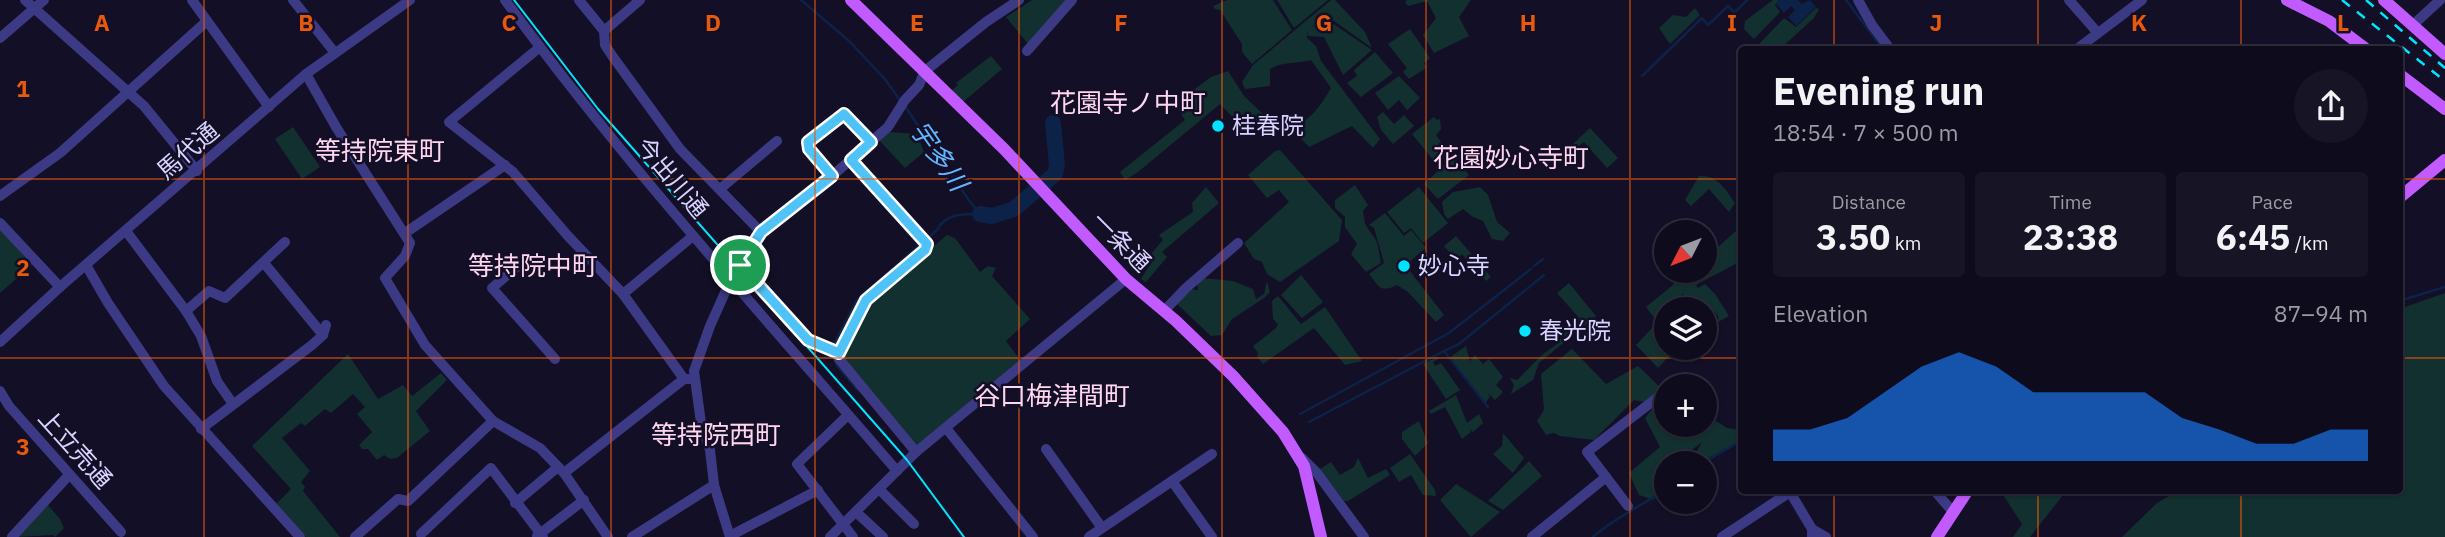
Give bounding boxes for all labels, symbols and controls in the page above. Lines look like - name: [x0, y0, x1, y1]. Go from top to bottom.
- text: A: [94, 7, 110, 37]
- text: B: [298, 7, 314, 37]
- text: C: [502, 7, 517, 37]
- text: D: [705, 7, 721, 37]
- text: E: [910, 7, 924, 37]
- text: F: [1114, 7, 1128, 37]
- text: G: [1316, 7, 1332, 37]
- text: H: [1520, 7, 1536, 37]
- text: I: [1727, 7, 1737, 37]
- text: J: [1930, 7, 1942, 37]
- text: K: [2131, 7, 2147, 37]
- text: L: [2337, 7, 2349, 37]
- text: Evening run: [1773, 66, 1984, 115]
- button: share: [2294, 69, 2368, 143]
- text: 1: [16, 73, 30, 103]
- district label: 花園寺ノ中町: [1050, 85, 1206, 119]
- place label: 桂春院: [1232, 109, 1304, 141]
- water label: 宇多川: [904, 114, 978, 200]
- street label: 馬代通: [150, 115, 225, 186]
- text: 18:54 · 7 × 500 m: [1773, 117, 1959, 147]
- marker: 桂春院: [1210, 118, 1226, 134]
- street label: 今出川通: [630, 130, 716, 224]
- district label: 等持院東町: [315, 133, 445, 167]
- district label: 花園妙心寺町: [1433, 140, 1589, 174]
- text: Distance: [1832, 190, 1906, 214]
- text: Time: [2049, 190, 2092, 214]
- text: Pace: [2251, 190, 2293, 214]
- street label: 一条通: [1085, 205, 1158, 278]
- text: 3.50: [1816, 214, 1890, 260]
- text: 23:38: [2023, 214, 2118, 260]
- text: 6:45: [2216, 214, 2290, 260]
- north arrow: [1654, 220, 1717, 284]
- map controls: [1654, 220, 1717, 514]
- text: km: [1890, 231, 1921, 255]
- text: /km: [2290, 231, 2329, 255]
- pin: [710, 235, 770, 295]
- icon: arrive: [721, 246, 759, 284]
- district label: 等持院中町: [468, 248, 598, 282]
- place label: 妙心寺: [1418, 249, 1490, 281]
- text: 2: [16, 252, 30, 282]
- marker: 妙心寺: [1396, 258, 1412, 274]
- button: layers: [1654, 297, 1717, 360]
- text: Elevation: [1773, 298, 1868, 328]
- text: 87–94 m: [2274, 298, 2368, 328]
- place label: 春光院: [1539, 314, 1611, 346]
- marker: 春光院: [1517, 323, 1533, 339]
- button: +: [1654, 374, 1717, 437]
- district label: 谷口梅津間町: [974, 378, 1130, 412]
- street label: 上立売通: [32, 402, 120, 495]
- district label: 等持院西町: [651, 417, 781, 451]
- text: 3: [16, 431, 30, 461]
- button: −: [1654, 451, 1717, 514]

